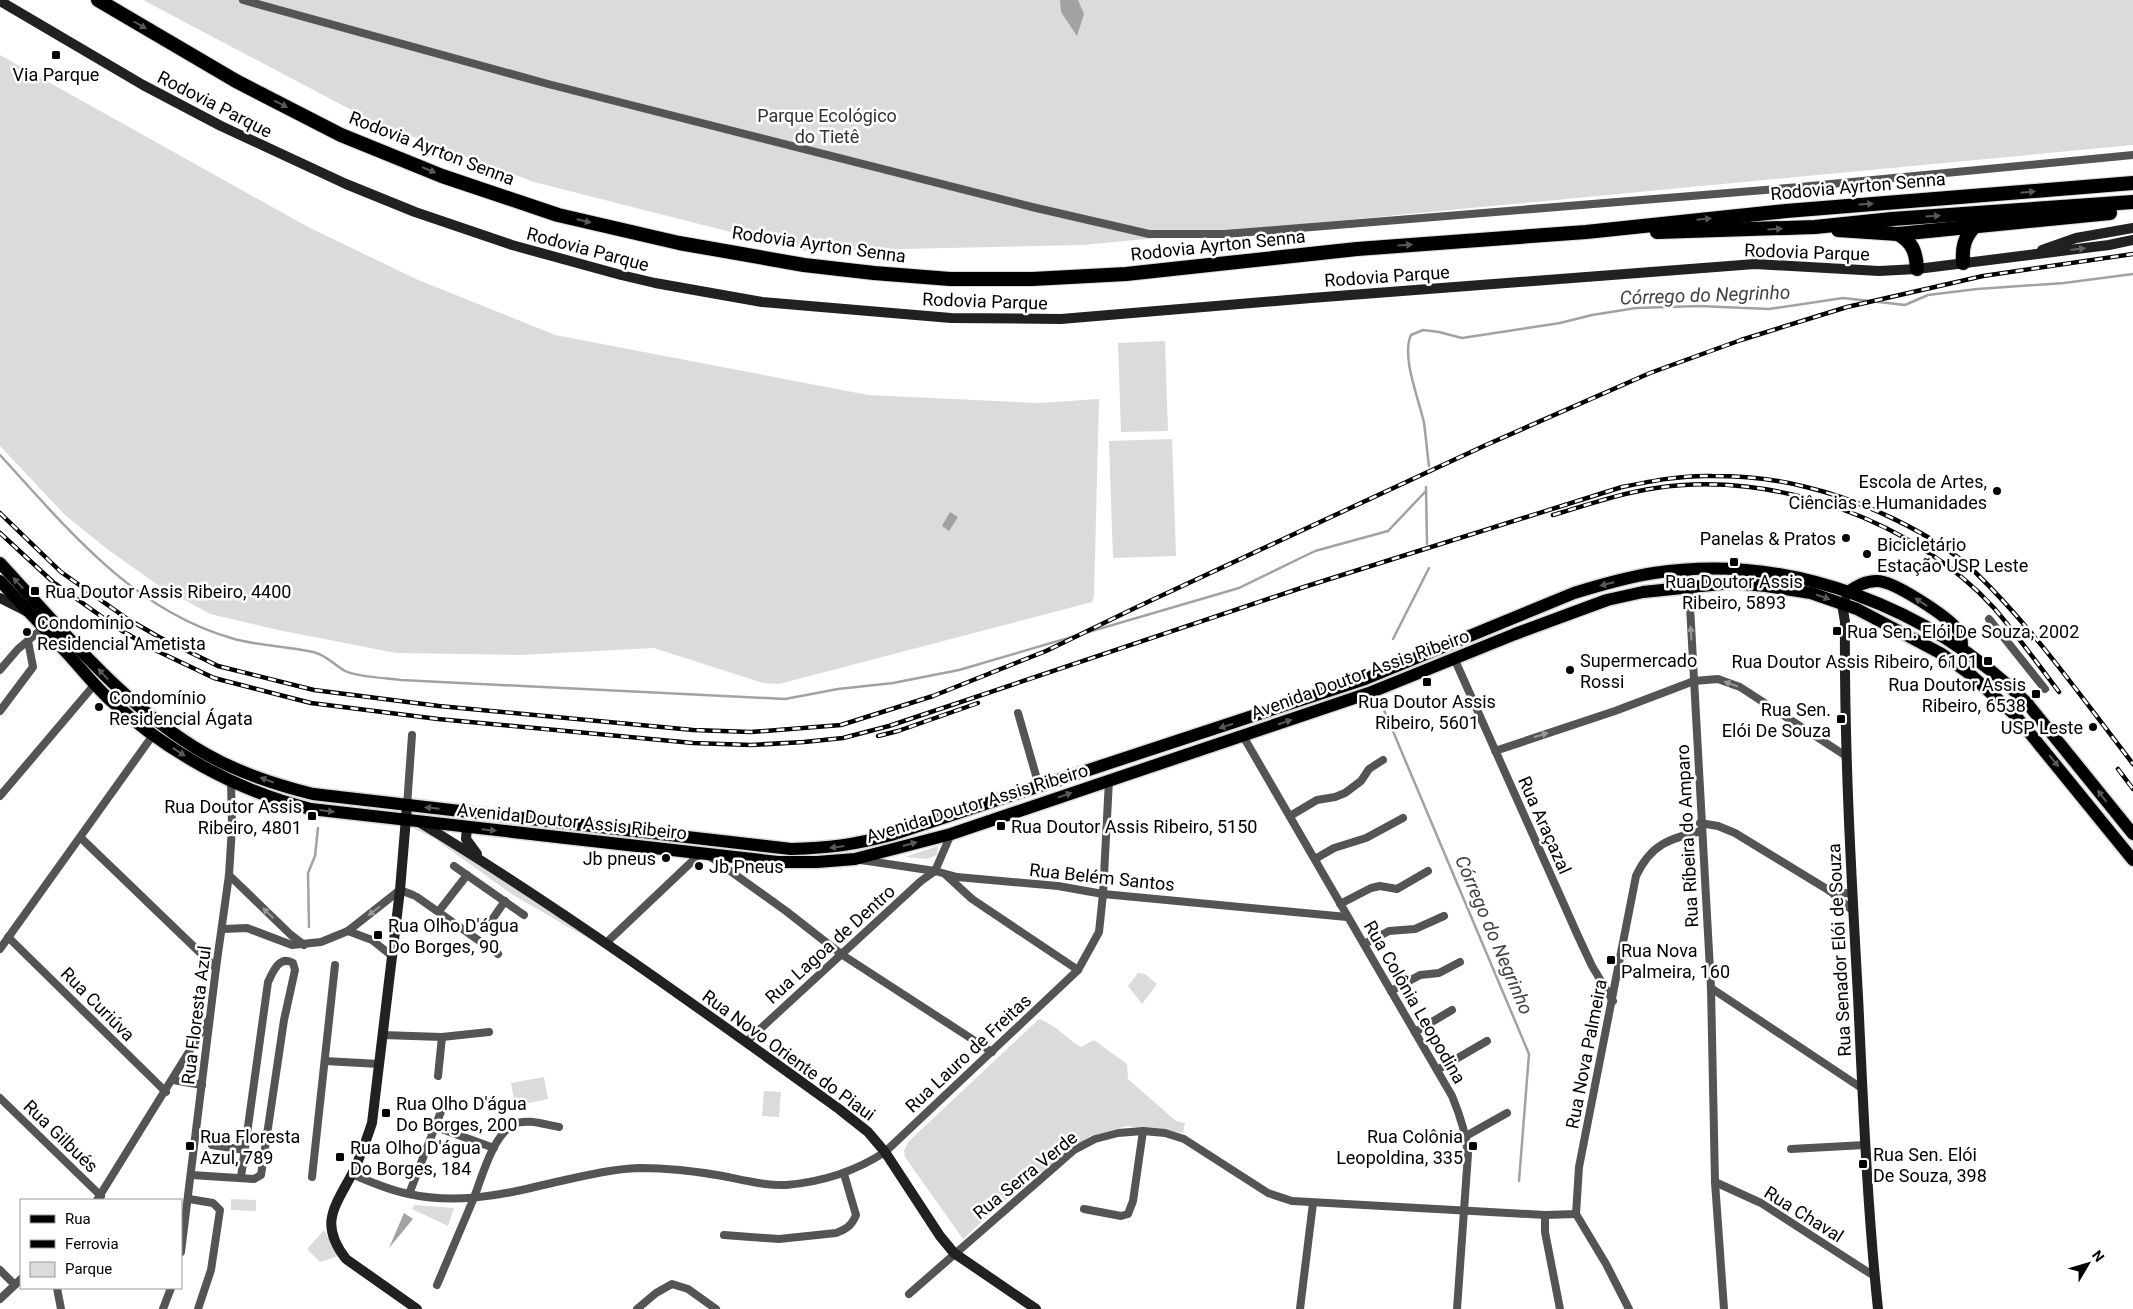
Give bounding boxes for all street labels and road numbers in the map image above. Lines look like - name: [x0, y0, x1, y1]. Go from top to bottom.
- street label: Rodovia Parque: [154, 66, 276, 142]
- street label: Rodovia Ayrton Senna: [346, 107, 518, 189]
- street label: Rodovia Ayrton Senna: [1770, 168, 1946, 204]
- street label: Rodovia Ayrton Senna: [731, 221, 907, 267]
- street label: Rodovia Parque: [525, 223, 651, 275]
- street label: Rodovia Ayrton Senna: [1130, 225, 1306, 265]
- street label: Rodovia Parque: [1744, 239, 1870, 265]
- street label: Rodovia Parque: [1324, 261, 1450, 291]
- street label: Rodovia Parque: [922, 288, 1048, 314]
- street label: Avenida Doutor Assis Ribeiro: [1248, 625, 1472, 723]
- street label: Rua Ríbeira do Amparo: [1672, 744, 1702, 928]
- street label: Avenida Doutor Assis Ribeiro: [864, 759, 1090, 847]
- street label: Rua Araçazal: [1514, 773, 1576, 877]
- street label: Avenida Doutor Assis Ribeiro: [456, 798, 688, 844]
- street label: Rua Senador Elói de Souza: [1823, 843, 1855, 1057]
- street label: Rua Belém Santos: [1028, 859, 1176, 895]
- street label: Rua Lagoa de Dentro: [761, 880, 899, 1008]
- street label: Rua Colônia Leopodina: [1360, 917, 1470, 1087]
- street label: Rua Floresta Azul: [177, 944, 215, 1086]
- street label: Rua Curiúva: [57, 963, 139, 1045]
- street label: Rua Nova Palmeira: [1561, 978, 1611, 1130]
- street label: Rua Novo Oriente do Piaui: [698, 985, 880, 1125]
- street label: Rua Lauro de Freitas: [901, 989, 1035, 1117]
- street label: Rua Gilbués: [19, 1095, 103, 1177]
- street label: Rua Serra Verde: [969, 1127, 1081, 1223]
- street label: Rua Chaval: [1761, 1181, 1847, 1247]

